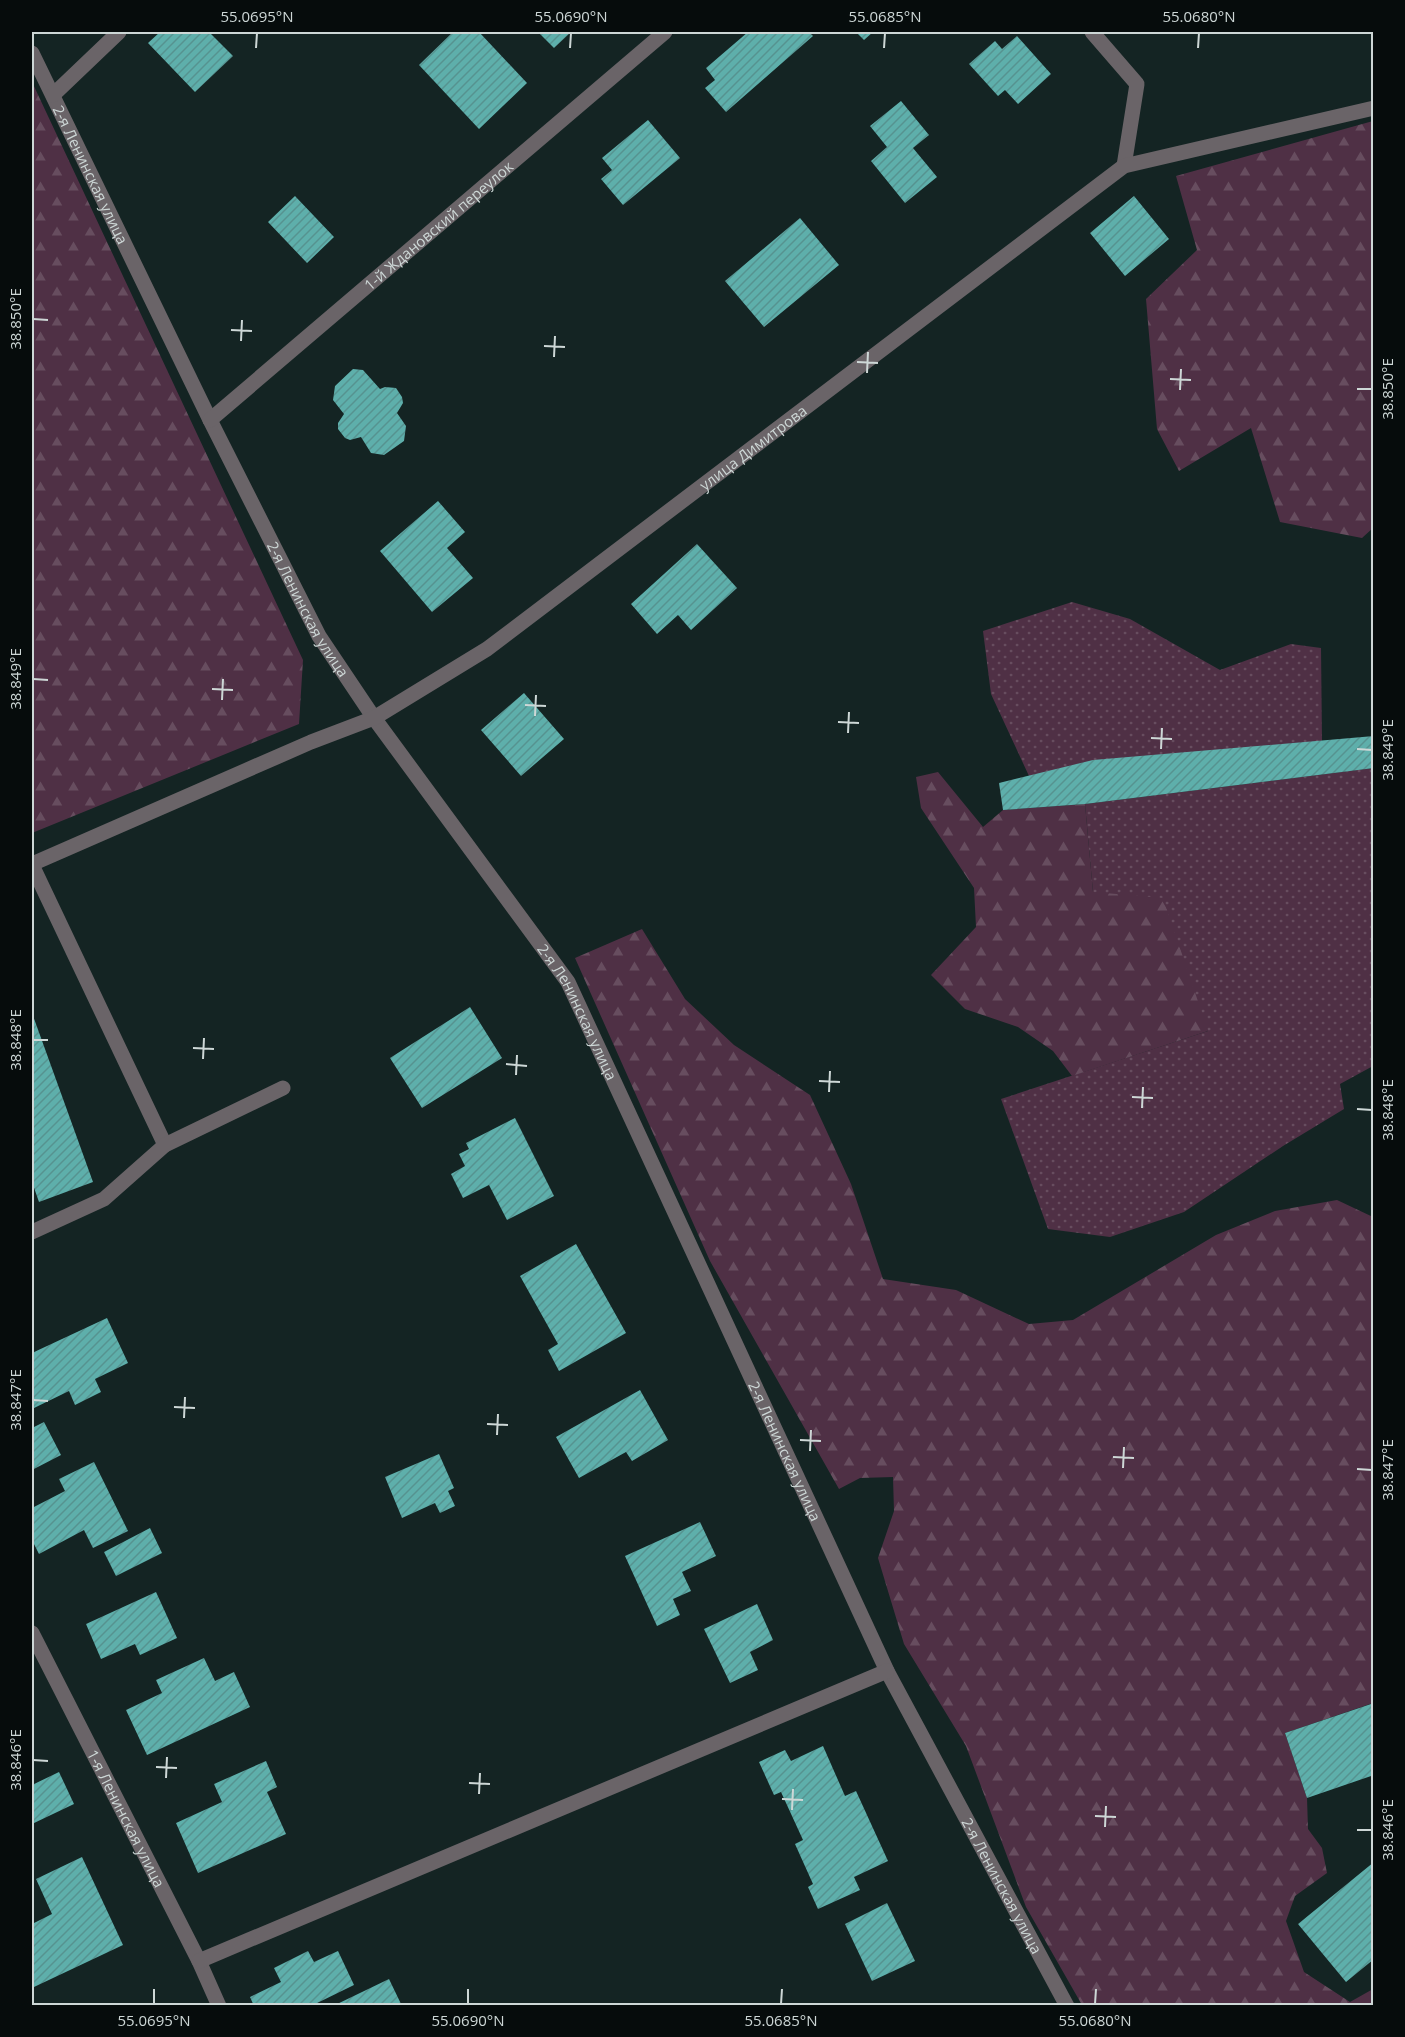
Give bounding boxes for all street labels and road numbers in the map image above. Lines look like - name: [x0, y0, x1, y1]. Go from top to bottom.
- street label: 2-я Ленинская улица: [49, 102, 133, 247]
- street label: 1-й Ждановский переулок: [360, 156, 517, 295]
- street label: улица Димитрова: [695, 400, 811, 495]
- street label: 2-я Ленинская улица: [263, 538, 354, 681]
- street label: 2-я Ленинская улица: [533, 940, 622, 1083]
- street label: 2-я Ленинская улица: [744, 1378, 826, 1524]
- street label: 1-я Ленинская улица: [83, 1746, 170, 1891]
- street label: 2-я Ленинская улица: [957, 1814, 1047, 1957]

